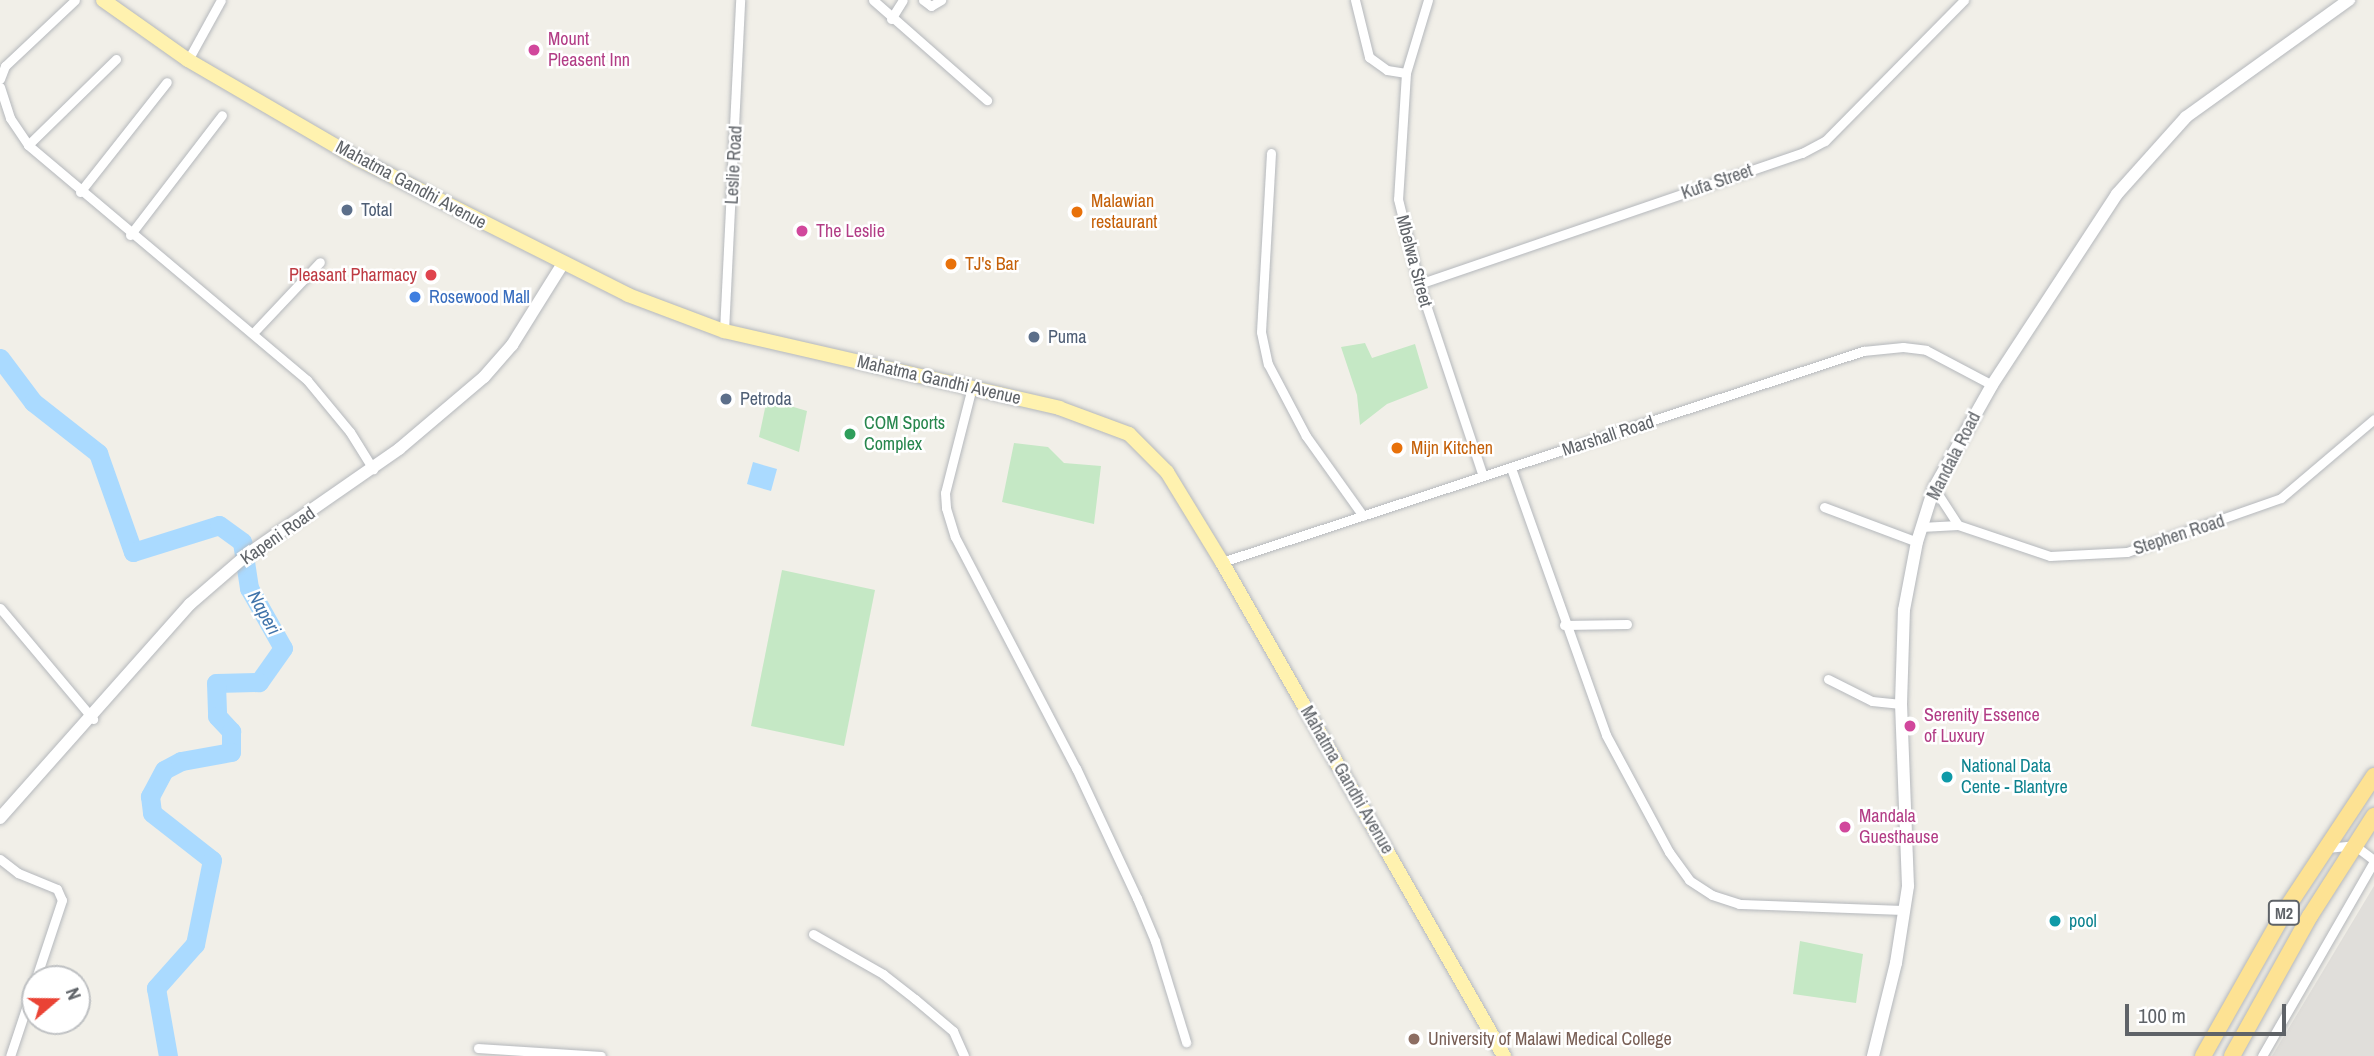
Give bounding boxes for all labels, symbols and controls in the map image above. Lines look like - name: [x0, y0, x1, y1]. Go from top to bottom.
- place label: Mount Pleasent Inn: [548, 29, 630, 72]
- marker: Mount Pleasent Inn: [526, 42, 542, 58]
- street label: Leslie Road: [721, 125, 747, 205]
- street label: Mahatma Gandhi Avenue: [332, 136, 490, 234]
- street label: Kufa Street: [1679, 160, 1755, 204]
- place label: Malawian restaurant: [1091, 191, 1157, 234]
- place label: Total: [361, 199, 392, 221]
- marker: Total: [339, 202, 355, 218]
- marker: Malawian restaurant: [1069, 204, 1085, 220]
- street label: Mbelwa Street: [1391, 213, 1437, 309]
- place label: The Leslie: [816, 220, 885, 242]
- marker: The Leslie: [794, 223, 810, 239]
- place label: TJ's Bar: [965, 253, 1019, 275]
- marker: TJ's Bar: [943, 256, 959, 272]
- place label: Pleasant Pharmacy: [289, 264, 417, 286]
- marker: Pleasant Pharmacy: [423, 267, 439, 283]
- place label: Rosewood Mall: [429, 286, 530, 308]
- marker: Rosewood Mall: [407, 289, 423, 305]
- place label: Puma: [1048, 326, 1087, 348]
- marker: Puma: [1026, 329, 1042, 345]
- street label: Mahatma Gandhi Avenue: [855, 351, 1023, 409]
- place label: Petroda: [740, 388, 792, 410]
- marker: Petroda: [718, 391, 734, 407]
- street label: Mandala Road: [1923, 408, 1985, 504]
- street label: Marshall Road: [1559, 411, 1657, 461]
- place label: COM Sports Complex: [864, 413, 945, 456]
- marker: COM Sports Complex: [842, 426, 858, 442]
- place label: Mijn Kitchen: [1411, 437, 1493, 459]
- marker: Mijn Kitchen: [1389, 440, 1405, 456]
- street label: Kapeni Road: [237, 502, 319, 570]
- street label: Stephen Road: [2131, 510, 2227, 560]
- water label: Naperi: [243, 587, 285, 639]
- street label: Mahatma Gandhi Avenue: [1296, 702, 1398, 858]
- place label: Serenity Essence of Luxury: [1924, 705, 2040, 748]
- marker: Serenity Essence of Luxury: [1902, 718, 1918, 734]
- place label: National Data Cente - Blantyre: [1961, 756, 2068, 798]
- marker: National Data Cente - Blantyre: [1939, 769, 1955, 785]
- place label: Mandala Guesthause: [1859, 806, 1939, 848]
- marker: Mandala Guesthause: [1837, 819, 1853, 835]
- road number: M2: [2266, 900, 2302, 925]
- place label: pool: [2069, 910, 2097, 932]
- marker: pool: [2047, 913, 2063, 929]
- north arrow: [21, 965, 91, 1035]
- text: N: [60, 984, 88, 1003]
- scale bar: [2129, 990, 2290, 1034]
- text: 100 m: [2138, 1001, 2186, 1030]
- place label: University of Malawi Medical College: [1428, 1028, 1672, 1050]
- marker: University of Malawi Medical College: [1406, 1031, 1422, 1047]

